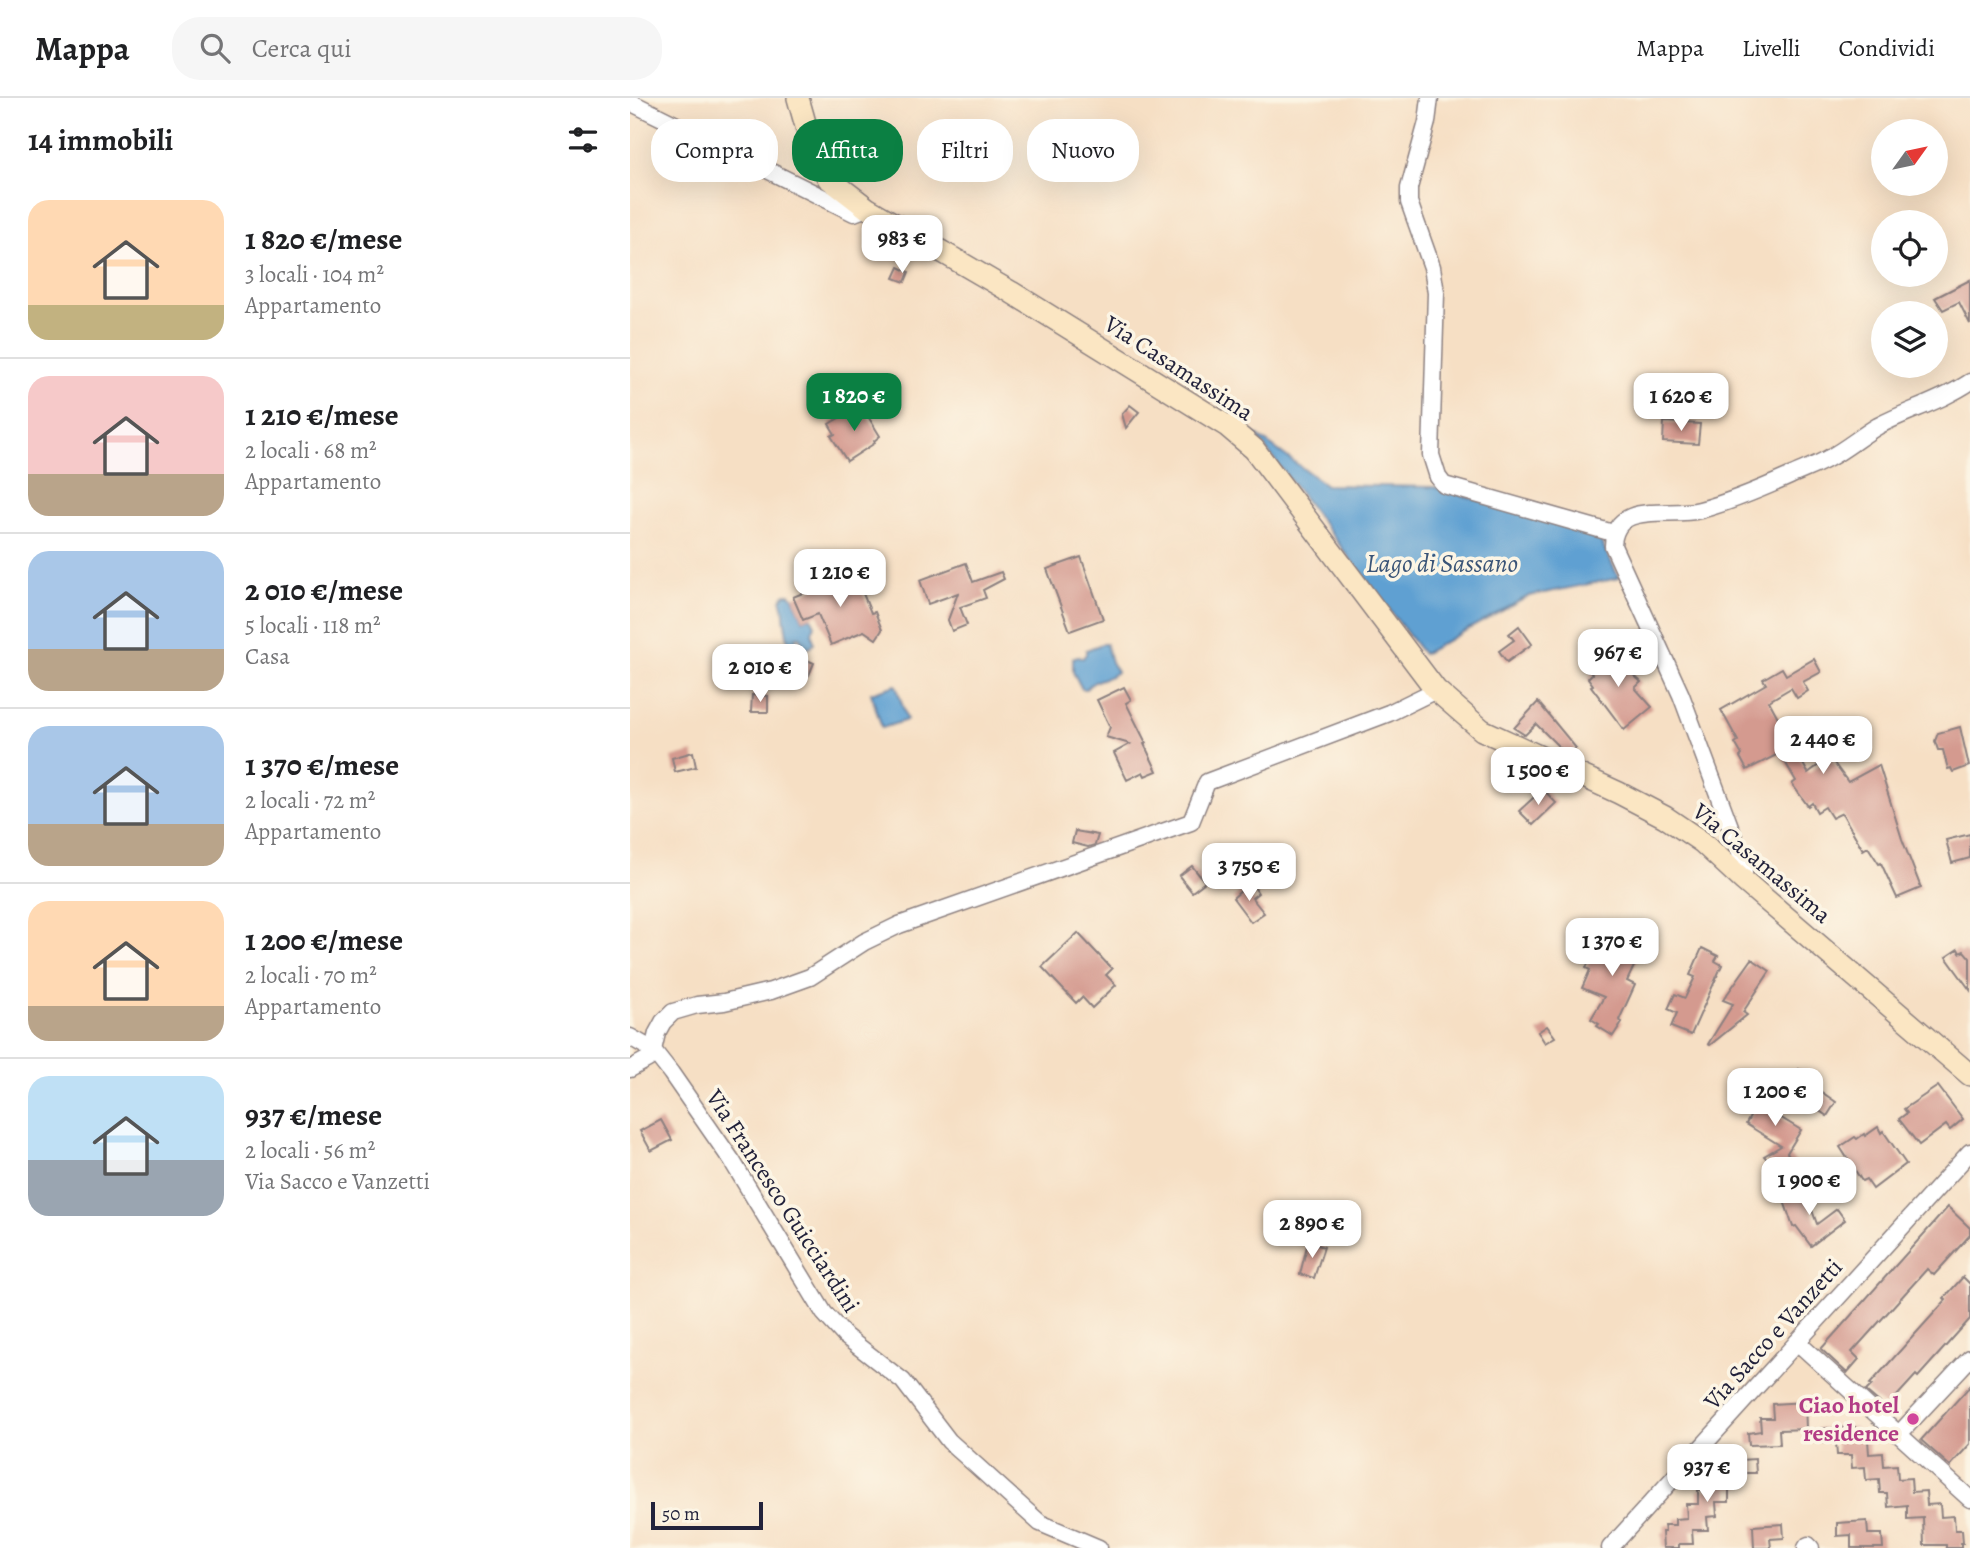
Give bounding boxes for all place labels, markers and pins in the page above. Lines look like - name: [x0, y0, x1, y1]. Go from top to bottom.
- pin: 983 €: [853, 216, 951, 275]
- pin: 1 820 €: [789, 374, 919, 433]
- pin: 1 620 €: [1616, 374, 1746, 433]
- pin: 1 210 €: [775, 550, 905, 609]
- pin: 967 €: [1569, 630, 1667, 689]
- pin: 2 010 €: [695, 644, 825, 704]
- pin: 2 440 €: [1758, 716, 1888, 776]
- pin: 1 500 €: [1473, 748, 1603, 807]
- pin: 3 750 €: [1184, 844, 1314, 903]
- pin: 1 370 €: [1547, 918, 1677, 978]
- pin: 1 200 €: [1710, 1068, 1840, 1128]
- pin: 1 900 €: [1744, 1158, 1874, 1217]
- pin: 2 890 €: [1247, 1200, 1377, 1260]
- place label: Ciao hotel residence: [1799, 1389, 1900, 1449]
- marker: Ciao hotel residence: [1905, 1411, 1921, 1427]
- pin: 937 €: [1658, 1444, 1756, 1504]

